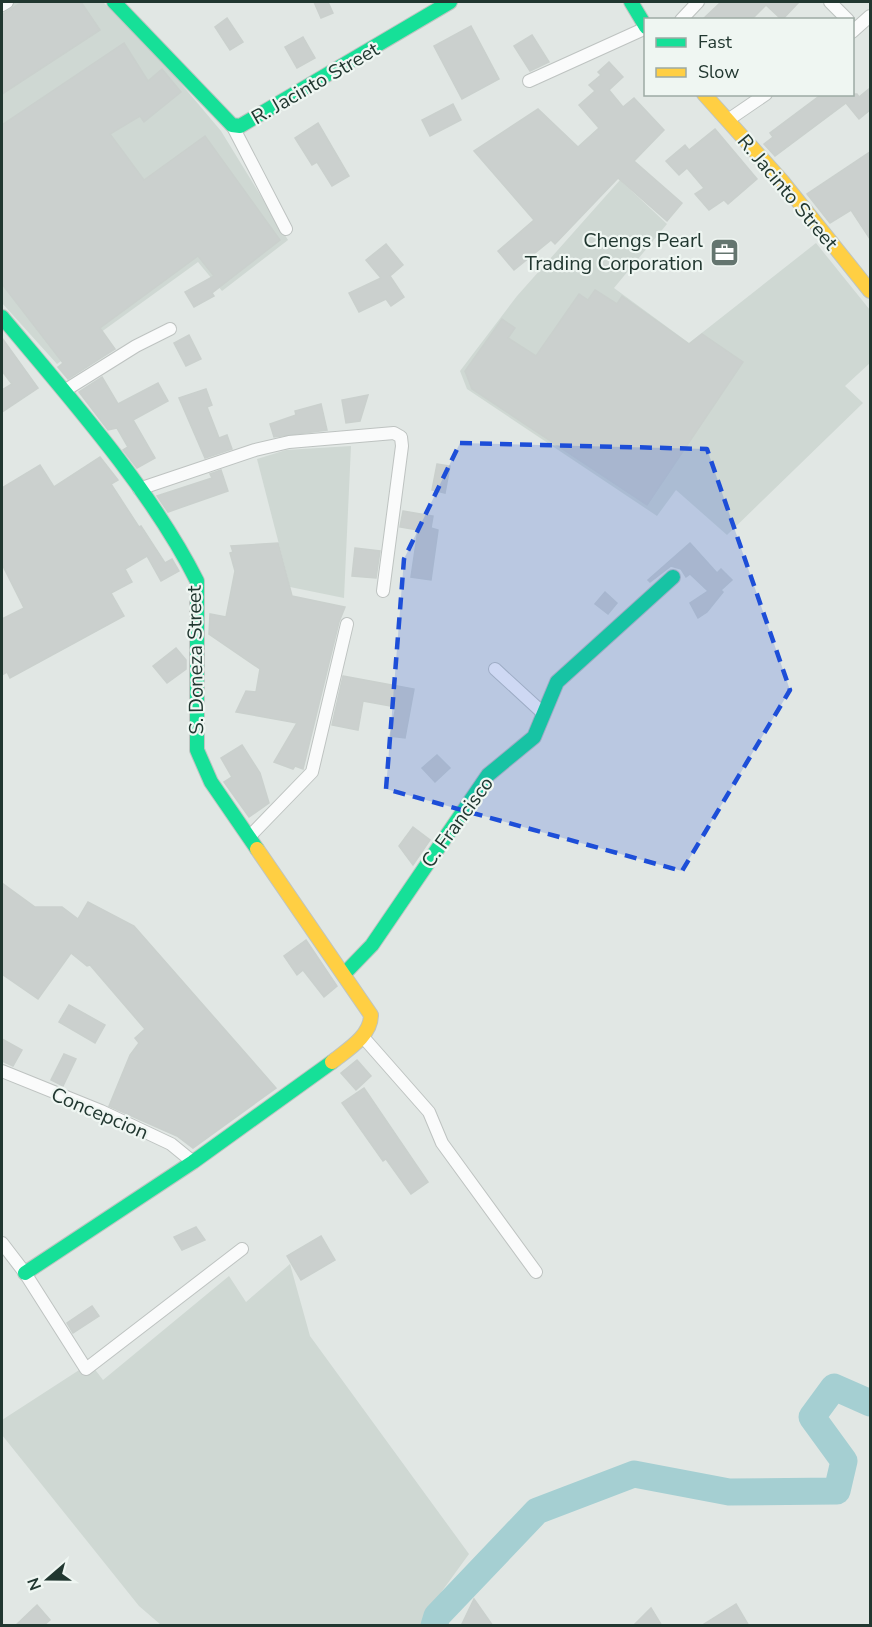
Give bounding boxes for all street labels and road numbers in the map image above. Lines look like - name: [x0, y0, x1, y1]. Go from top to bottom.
- street label: R. Jacinto Street: [246, 35, 385, 131]
- street label: R. Jacinto Street: [731, 129, 845, 257]
- street label: S. Doneza Street: [181, 584, 210, 735]
- street label: C. Francisco: [415, 771, 500, 873]
- street label: Concepcion: [47, 1081, 152, 1146]

